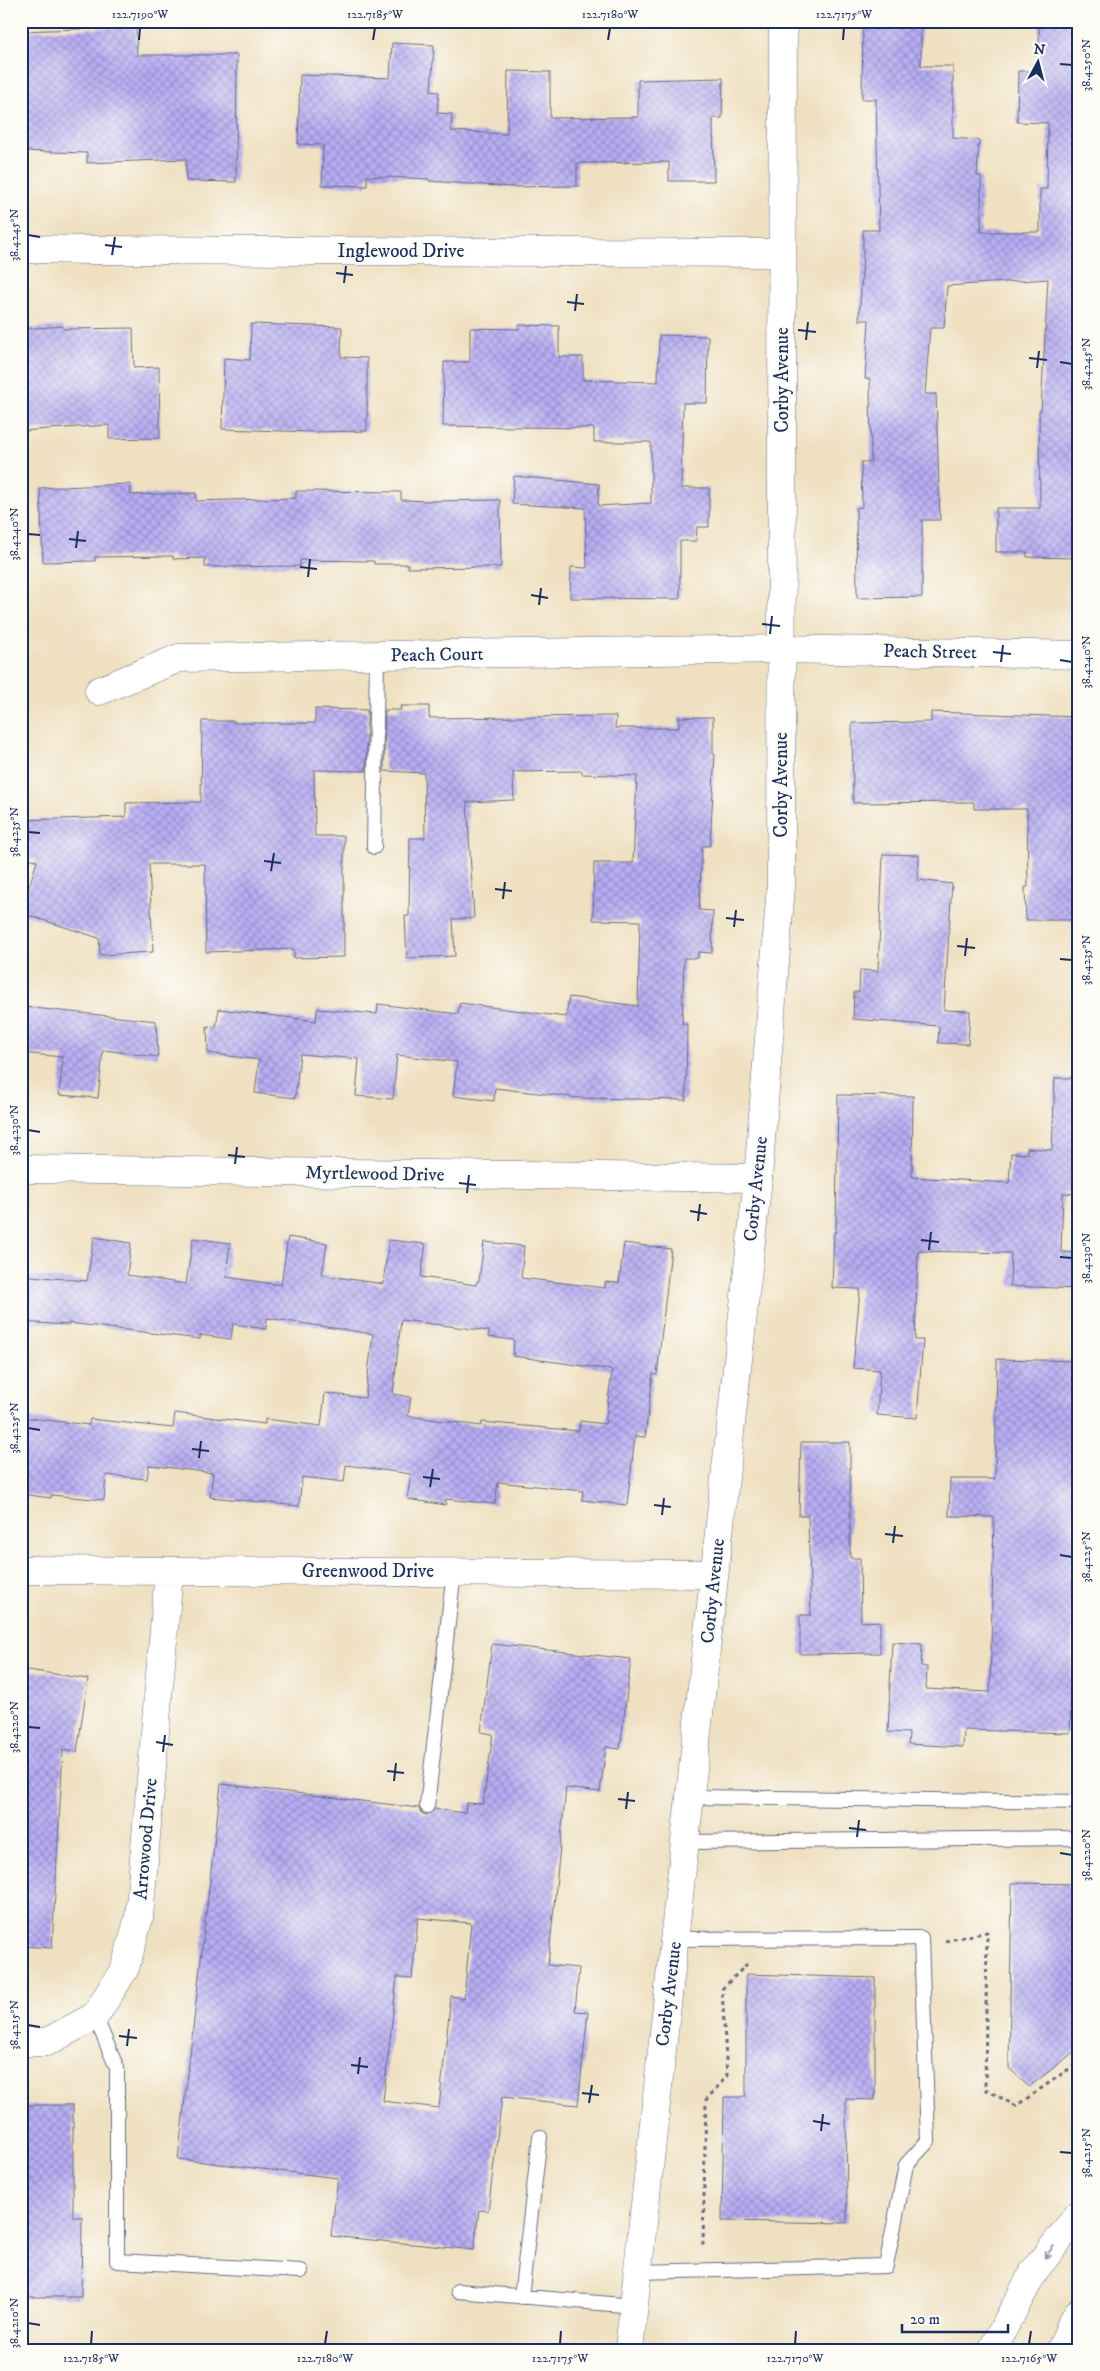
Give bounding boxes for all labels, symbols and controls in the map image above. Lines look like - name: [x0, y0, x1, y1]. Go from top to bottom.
- text: 122.7190°W: [112, 7, 169, 22]
- text: 122.7185°W: [347, 7, 404, 22]
- text: 122.7180°W: [582, 7, 639, 22]
- text: 122.7175°W: [816, 7, 873, 22]
- north arrow: [1012, 38, 1062, 88]
- text: 38.4250°N: [1079, 39, 1094, 91]
- text: N: [1033, 40, 1047, 60]
- text: 38.4245°N: [7, 208, 22, 261]
- street label: Inglewood Drive: [338, 240, 465, 263]
- street label: Corby Avenue: [771, 327, 794, 433]
- text: 38.4245°N: [1079, 337, 1094, 390]
- text: 38.4240°N: [7, 507, 22, 561]
- text: 38.4240°N: [1079, 635, 1094, 689]
- street label: Peach Street: [883, 640, 977, 664]
- street label: Peach Court: [390, 643, 484, 667]
- street label: Corby Avenue: [770, 732, 793, 838]
- text: 38.4235°N: [7, 807, 22, 857]
- text: 38.4235°N: [1079, 935, 1094, 985]
- text: 38.4230°N: [7, 1104, 22, 1155]
- street label: Corby Avenue: [739, 1135, 773, 1243]
- street label: Myrtlewood Drive: [305, 1161, 445, 1187]
- text: 38.4230°N: [1079, 1232, 1094, 1283]
- text: 38.4225°N: [7, 1402, 22, 1454]
- text: 38.4225°N: [1079, 1531, 1094, 1583]
- street label: Corby Avenue: [696, 1537, 730, 1645]
- street label: Greenwood Drive: [302, 1560, 434, 1583]
- text: 38.4220°N: [7, 1701, 22, 1753]
- street label: Arrowood Drive: [129, 1777, 163, 1901]
- text: 38.4220°N: [1079, 1829, 1094, 1881]
- street label: Corby Avenue: [651, 1940, 687, 2048]
- text: 38.4215°N: [7, 2000, 22, 2050]
- text: 38.4215°N: [1079, 2128, 1094, 2178]
- one-way arrow: [1044, 2246, 1055, 2259]
- text: 38.4210°N: [7, 2297, 22, 2348]
- scale bar: [902, 2301, 1009, 2333]
- text: 20 m: [910, 2310, 940, 2329]
- text: 122.7185°W: [63, 2351, 120, 2366]
- text: 122.7180°W: [297, 2351, 354, 2366]
- text: 122.7175°W: [532, 2351, 589, 2366]
- text: 122.7170°W: [767, 2351, 824, 2366]
- text: 122.7165°W: [1001, 2351, 1058, 2366]

